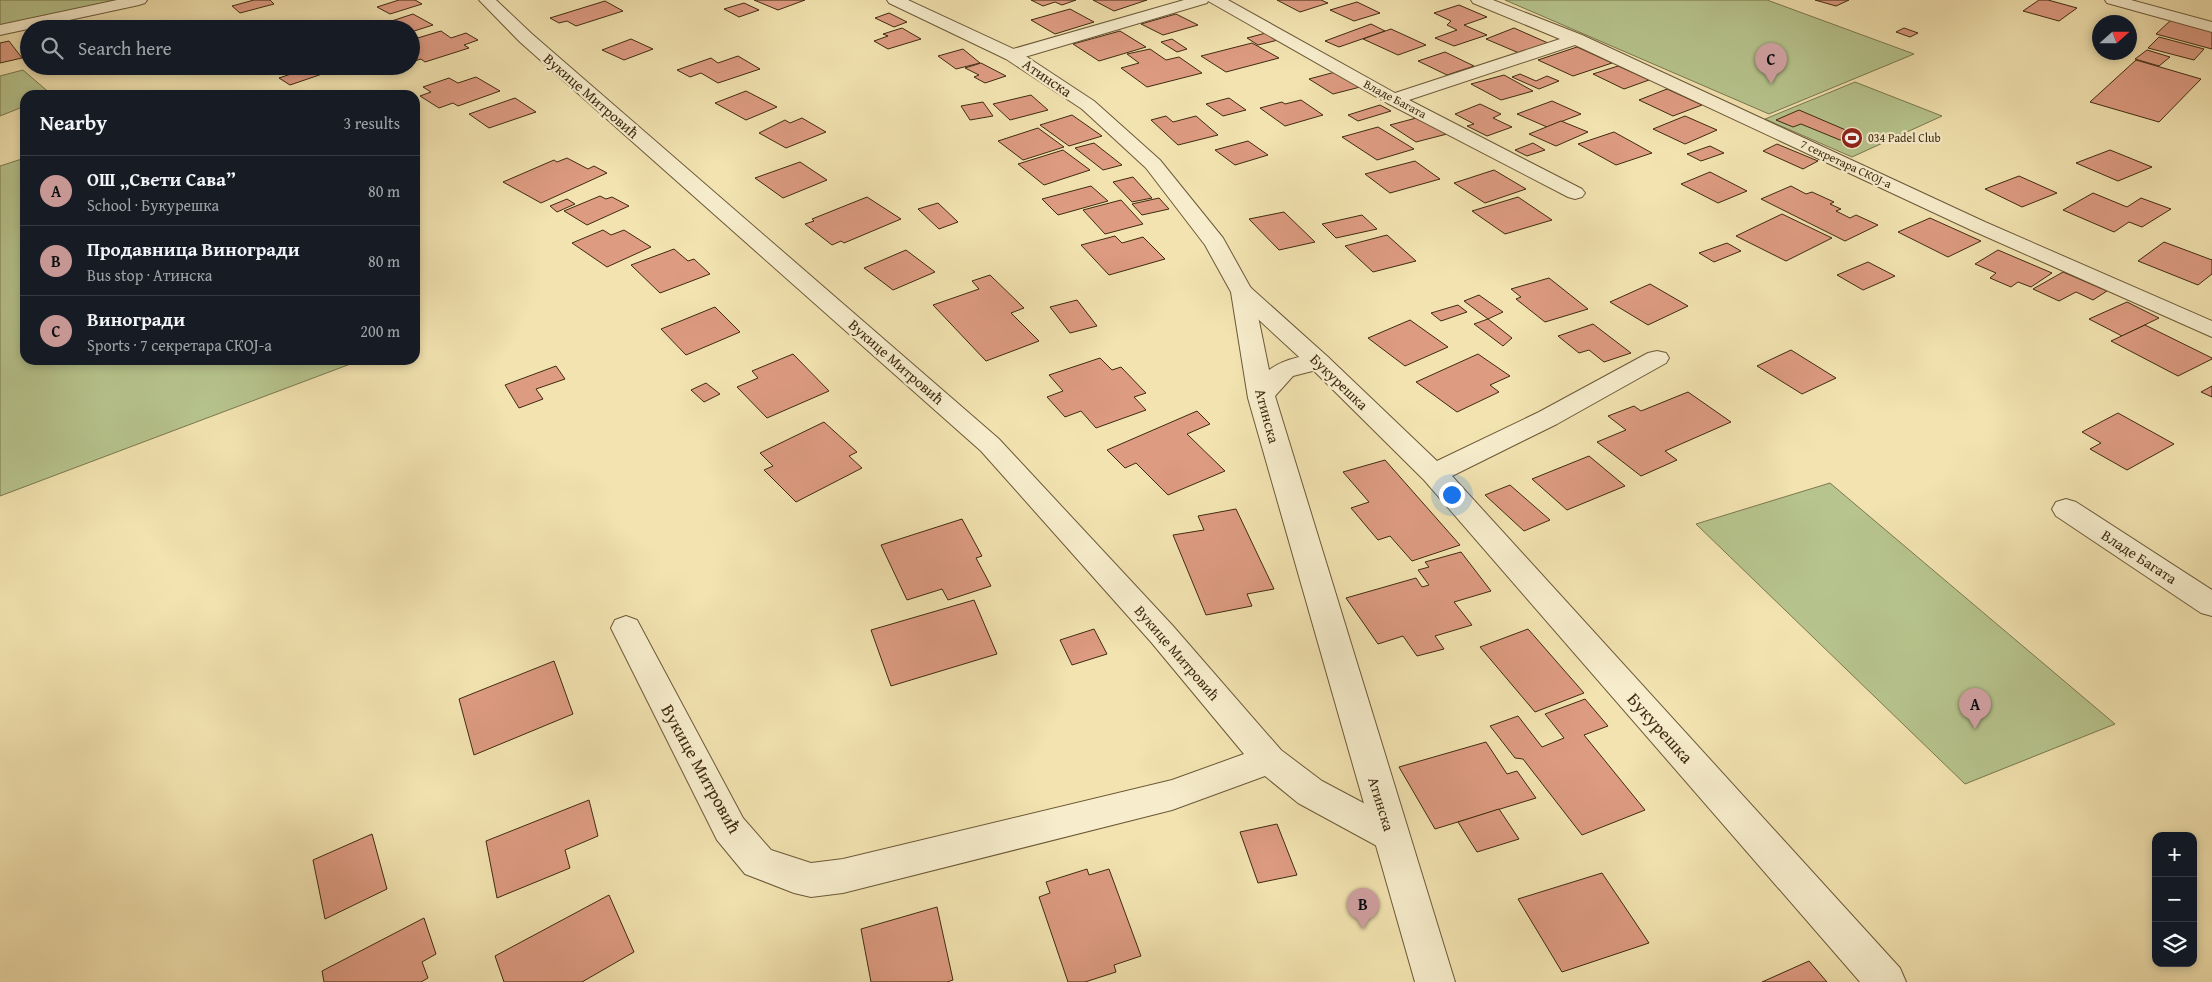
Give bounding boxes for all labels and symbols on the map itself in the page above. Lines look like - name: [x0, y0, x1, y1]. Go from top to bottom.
- north arrow: [2092, 15, 2137, 60]
- pin: C: [1755, 43, 1787, 84]
- street label: Вукице Митровић: [539, 48, 644, 143]
- street label: Атинска: [1018, 53, 1077, 102]
- street label: Владе Багата: [1361, 75, 1430, 122]
- sports icon: 034 Padel Club: [1840, 126, 1864, 150]
- place label: 034 Padel Club: [1868, 129, 1941, 146]
- street label: 7 секретара СКОЈ-а: [1798, 135, 1895, 192]
- street label: Вукице Митровић: [844, 314, 949, 409]
- street label: Букурешка: [1306, 349, 1374, 415]
- street label: Атинска: [1250, 386, 1285, 446]
- your location: [1439, 482, 1465, 508]
- street label: Владе Багата: [2098, 524, 2182, 589]
- street label: Вукице Митровић: [1130, 600, 1225, 705]
- street label: Букурешка: [1621, 686, 1700, 770]
- pin: A: [1959, 688, 1991, 729]
- street label: Вукице Митровић: [655, 699, 748, 838]
- street label: Атинска: [1363, 774, 1400, 834]
- pin: B: [1347, 888, 1379, 929]

